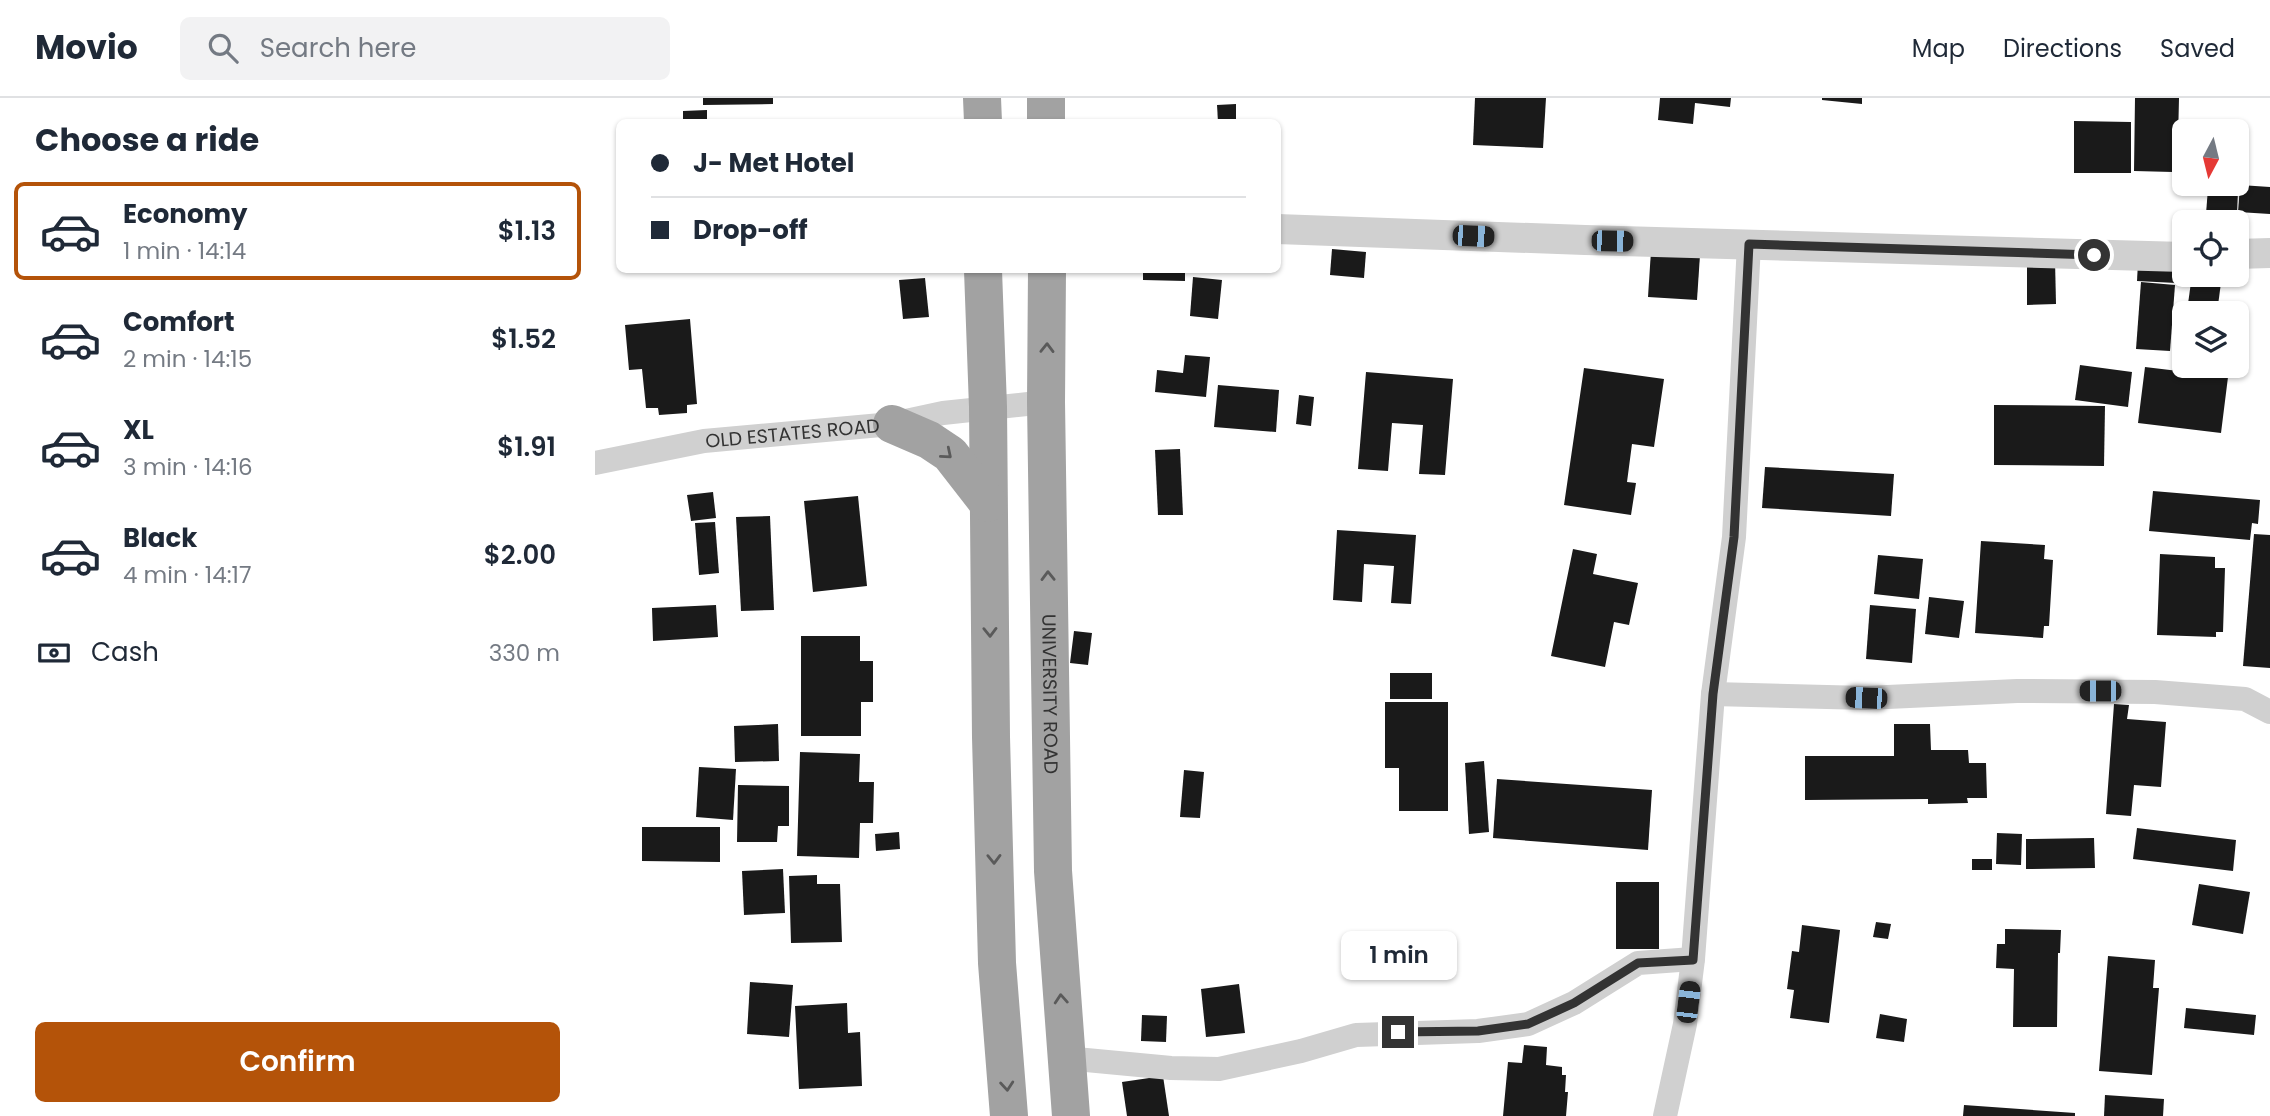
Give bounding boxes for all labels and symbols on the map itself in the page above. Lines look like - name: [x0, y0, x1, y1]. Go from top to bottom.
- north arrow: [2172, 119, 2249, 196]
- car: [1452, 225, 1495, 247]
- car: [1591, 230, 1634, 252]
- route start: [2078, 239, 2110, 271]
- one-way arrow: [1039, 343, 1055, 353]
- street label: OLD ESTATES ROAD: [704, 412, 881, 455]
- one-way arrow: [939, 446, 952, 458]
- one-way arrow: [1041, 570, 1056, 581]
- street label: UNIVERSITY ROAD: [1035, 614, 1065, 774]
- one-way arrow: [982, 626, 997, 637]
- car: [2080, 681, 2122, 702]
- car: [1845, 687, 1888, 709]
- one-way arrow: [986, 854, 1002, 865]
- callout: 1 min: [1340, 930, 1456, 979]
- car: [1676, 980, 1701, 1024]
- one-way arrow: [1054, 993, 1069, 1004]
- route end: [1382, 1016, 1414, 1048]
- one-way arrow: [999, 1081, 1014, 1092]

